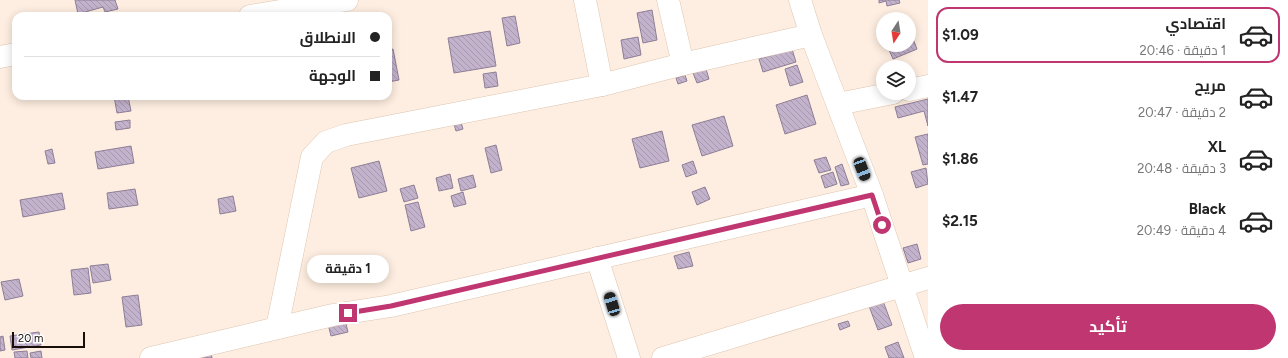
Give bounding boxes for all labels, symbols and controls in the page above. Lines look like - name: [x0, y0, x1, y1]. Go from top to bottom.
- north arrow: [876, 12, 916, 52]
- map controls: [876, 12, 916, 100]
- text: اقتصادي: [1166, 15, 1226, 33]
- icon: car: [1238, 17, 1274, 53]
- text: $1.09: [942, 26, 979, 44]
- text: الانطلاق: [300, 29, 356, 47]
- text: 1 دقيقة · 20:46: [1140, 43, 1226, 58]
- button: layers: [876, 60, 916, 100]
- text: الوجهة: [309, 67, 356, 85]
- text: مريح: [1194, 77, 1226, 95]
- icon: car: [1238, 79, 1274, 115]
- text: $1.47: [942, 88, 978, 106]
- text: 2 دقيقة · 20:47: [1138, 105, 1226, 120]
- text: XL: [1208, 138, 1226, 156]
- icon: car: [1238, 141, 1274, 177]
- text: $1.86: [942, 150, 978, 168]
- car: [852, 156, 872, 182]
- text: 3 دقيقة · 20:48: [1137, 161, 1226, 176]
- text: Black: [1189, 200, 1226, 218]
- icon: car: [1238, 203, 1274, 239]
- text: $2.15: [942, 212, 978, 230]
- route start: [873, 216, 891, 234]
- text: 4 دقيقة · 20:49: [1137, 223, 1226, 238]
- callout: 1 دقيقة: [307, 255, 389, 283]
- text: 1 دقيقة: [325, 261, 371, 276]
- car: [603, 291, 621, 317]
- route end: [339, 304, 357, 322]
- button: تأكيد: [940, 304, 1276, 350]
- scale bar: [12, 330, 85, 349]
- text: 20 m: [18, 332, 43, 345]

